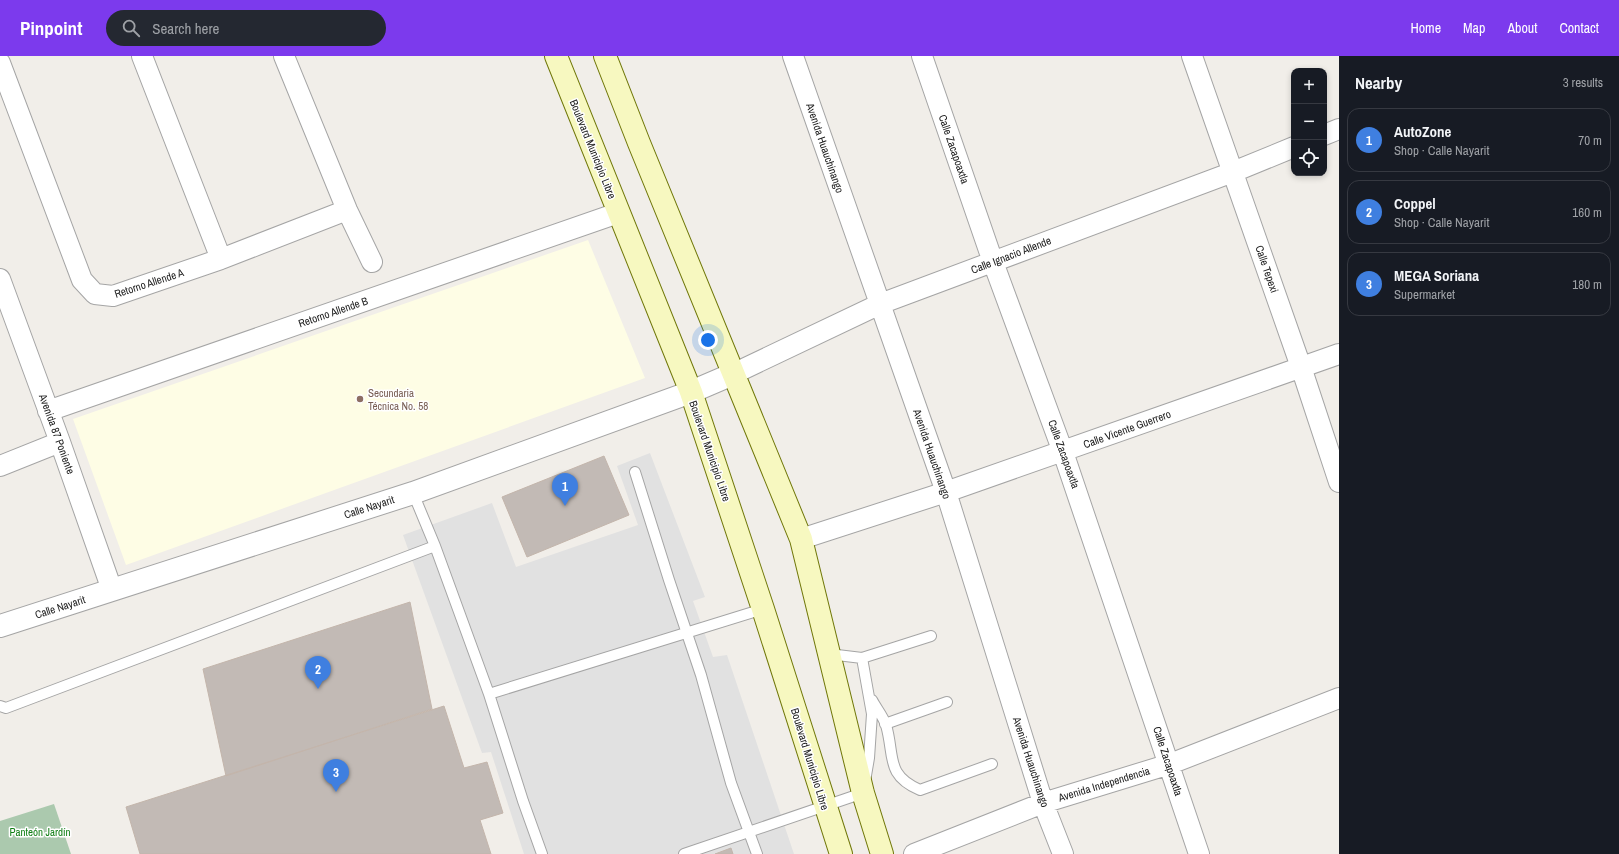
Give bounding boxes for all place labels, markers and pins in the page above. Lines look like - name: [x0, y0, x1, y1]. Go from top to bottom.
- place label: Secundaria Técnica No. 58: [368, 386, 428, 413]
- marker: Secundaria Técnica No. 58: [355, 394, 365, 404]
- pin: 1: [552, 473, 578, 506]
- pin: 2: [305, 656, 331, 689]
- pin: 3: [323, 759, 349, 792]

